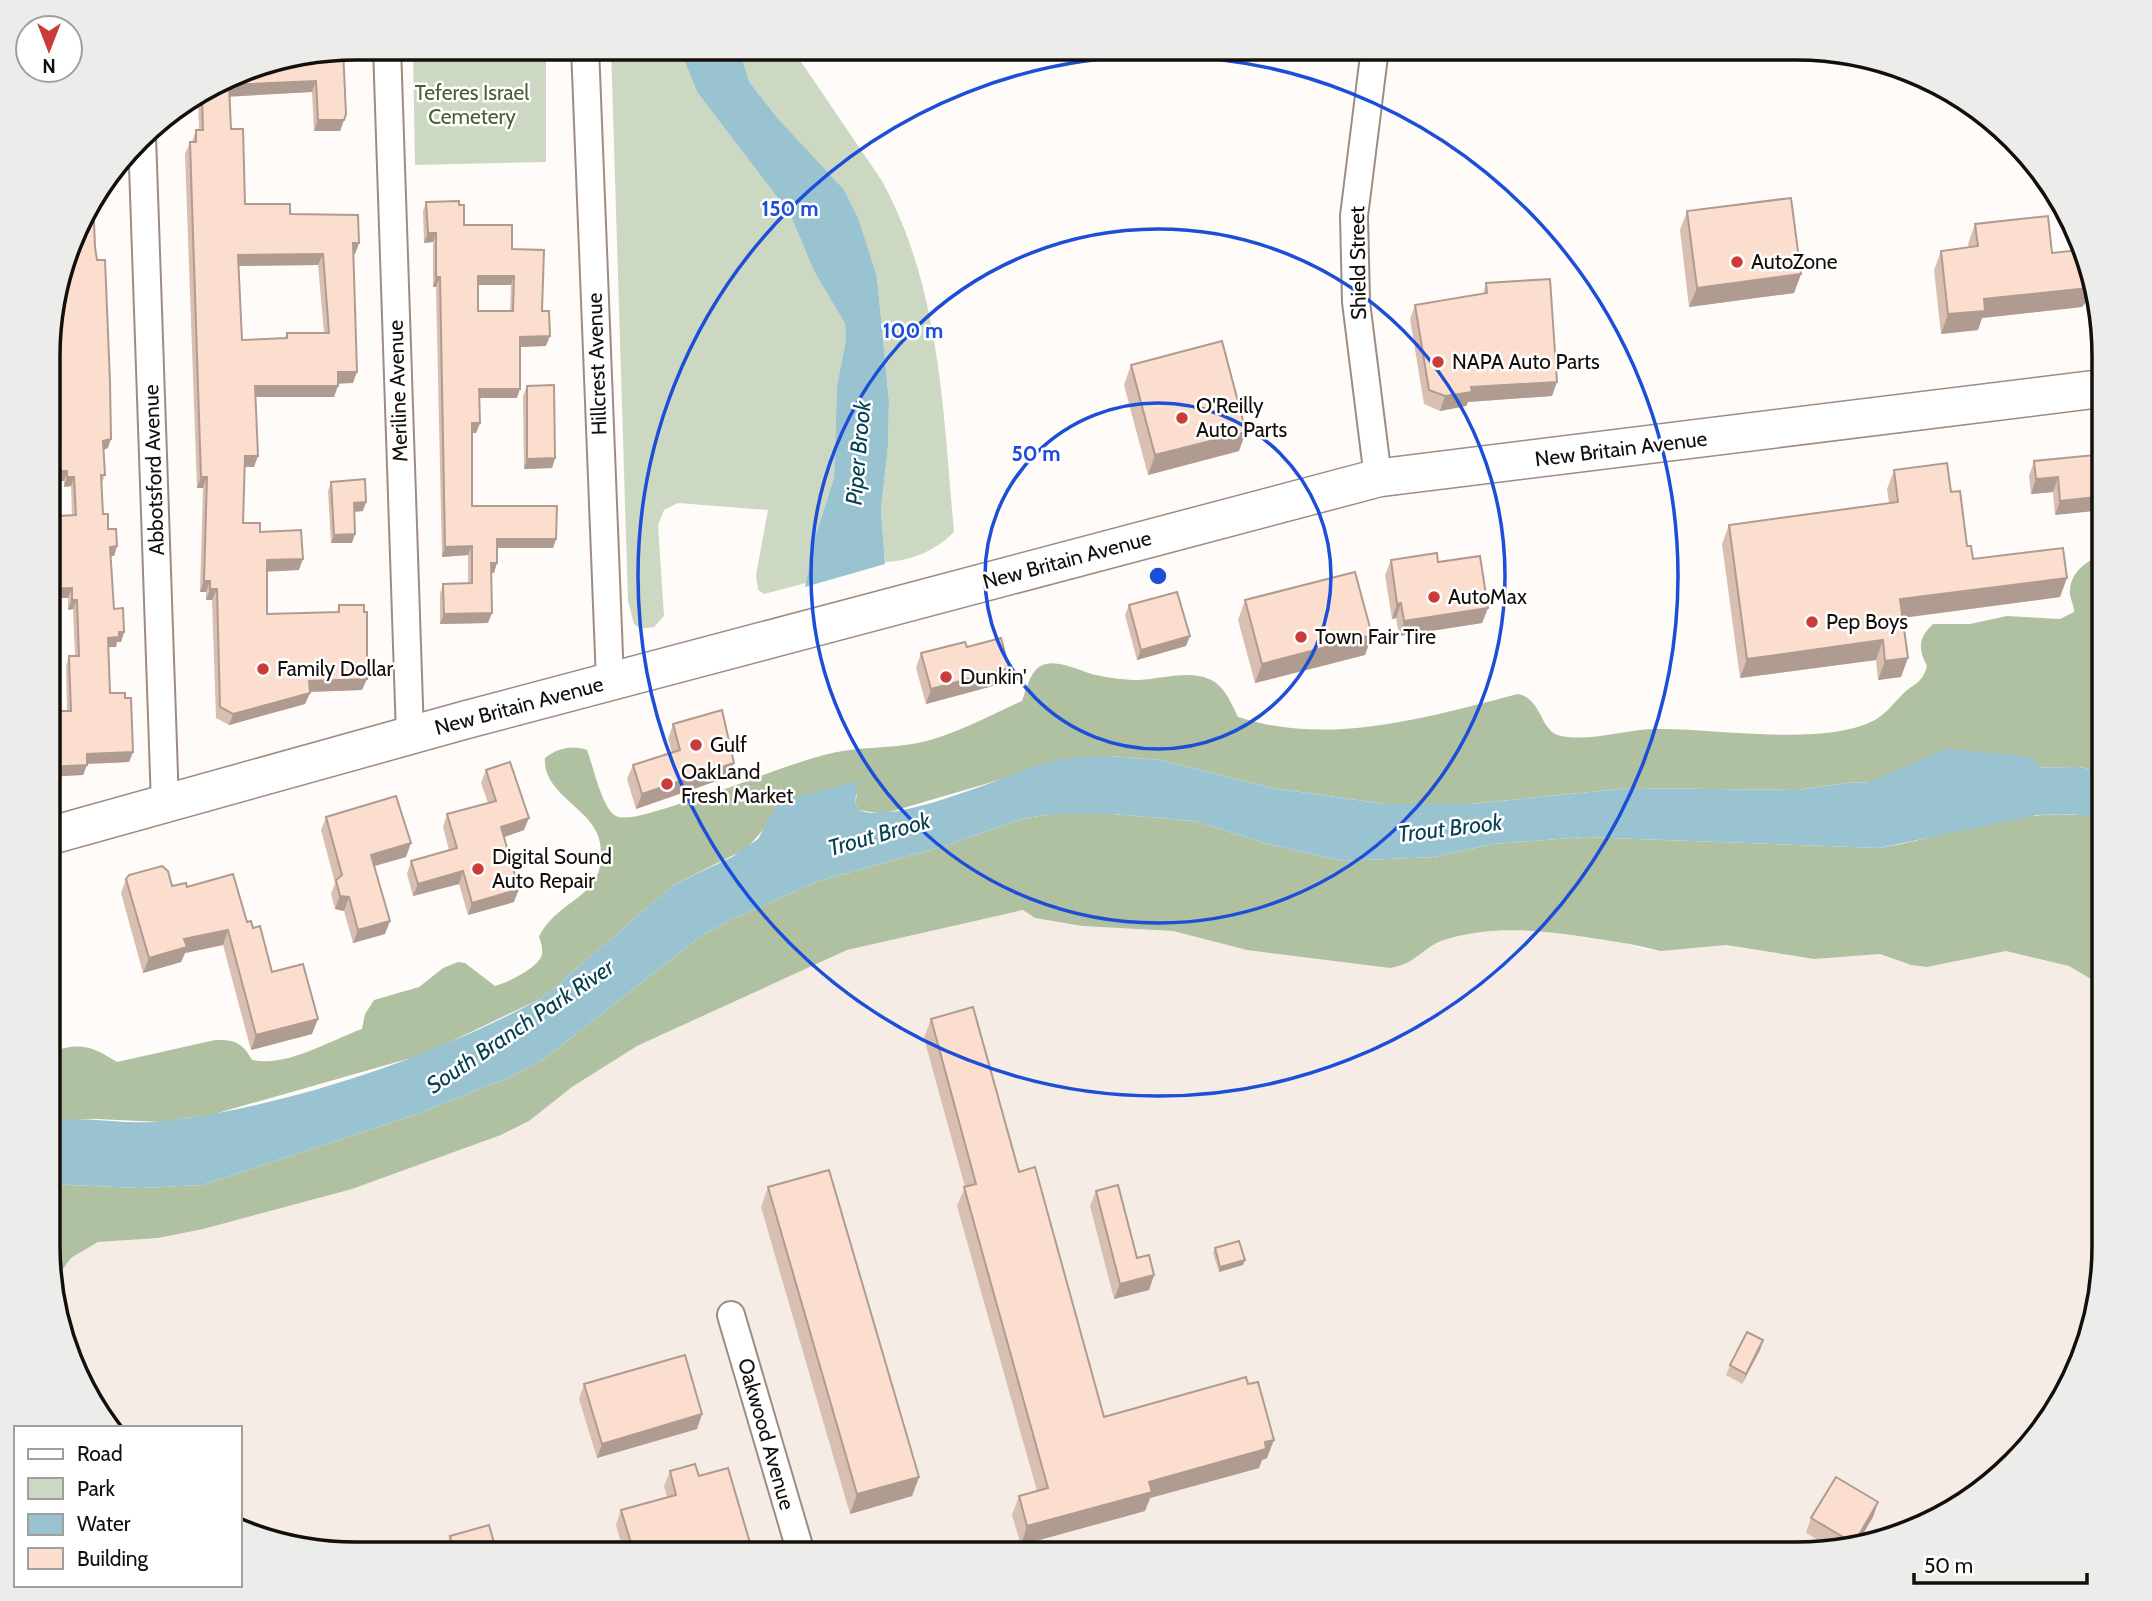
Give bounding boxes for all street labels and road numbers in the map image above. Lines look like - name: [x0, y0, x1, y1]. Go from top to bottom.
- street label: Shield Street: [1344, 206, 1371, 320]
- street label: Hillcrest Avenue: [582, 292, 611, 436]
- street label: Meriline Avenue: [383, 319, 412, 462]
- street label: Abbotsford Avenue: [138, 384, 169, 556]
- street label: New Britain Avenue: [1533, 426, 1709, 471]
- street label: New Britain Avenue: [980, 525, 1154, 594]
- street label: New Britain Avenue: [432, 671, 606, 740]
- street label: Oakwood Avenue: [733, 1355, 800, 1513]

